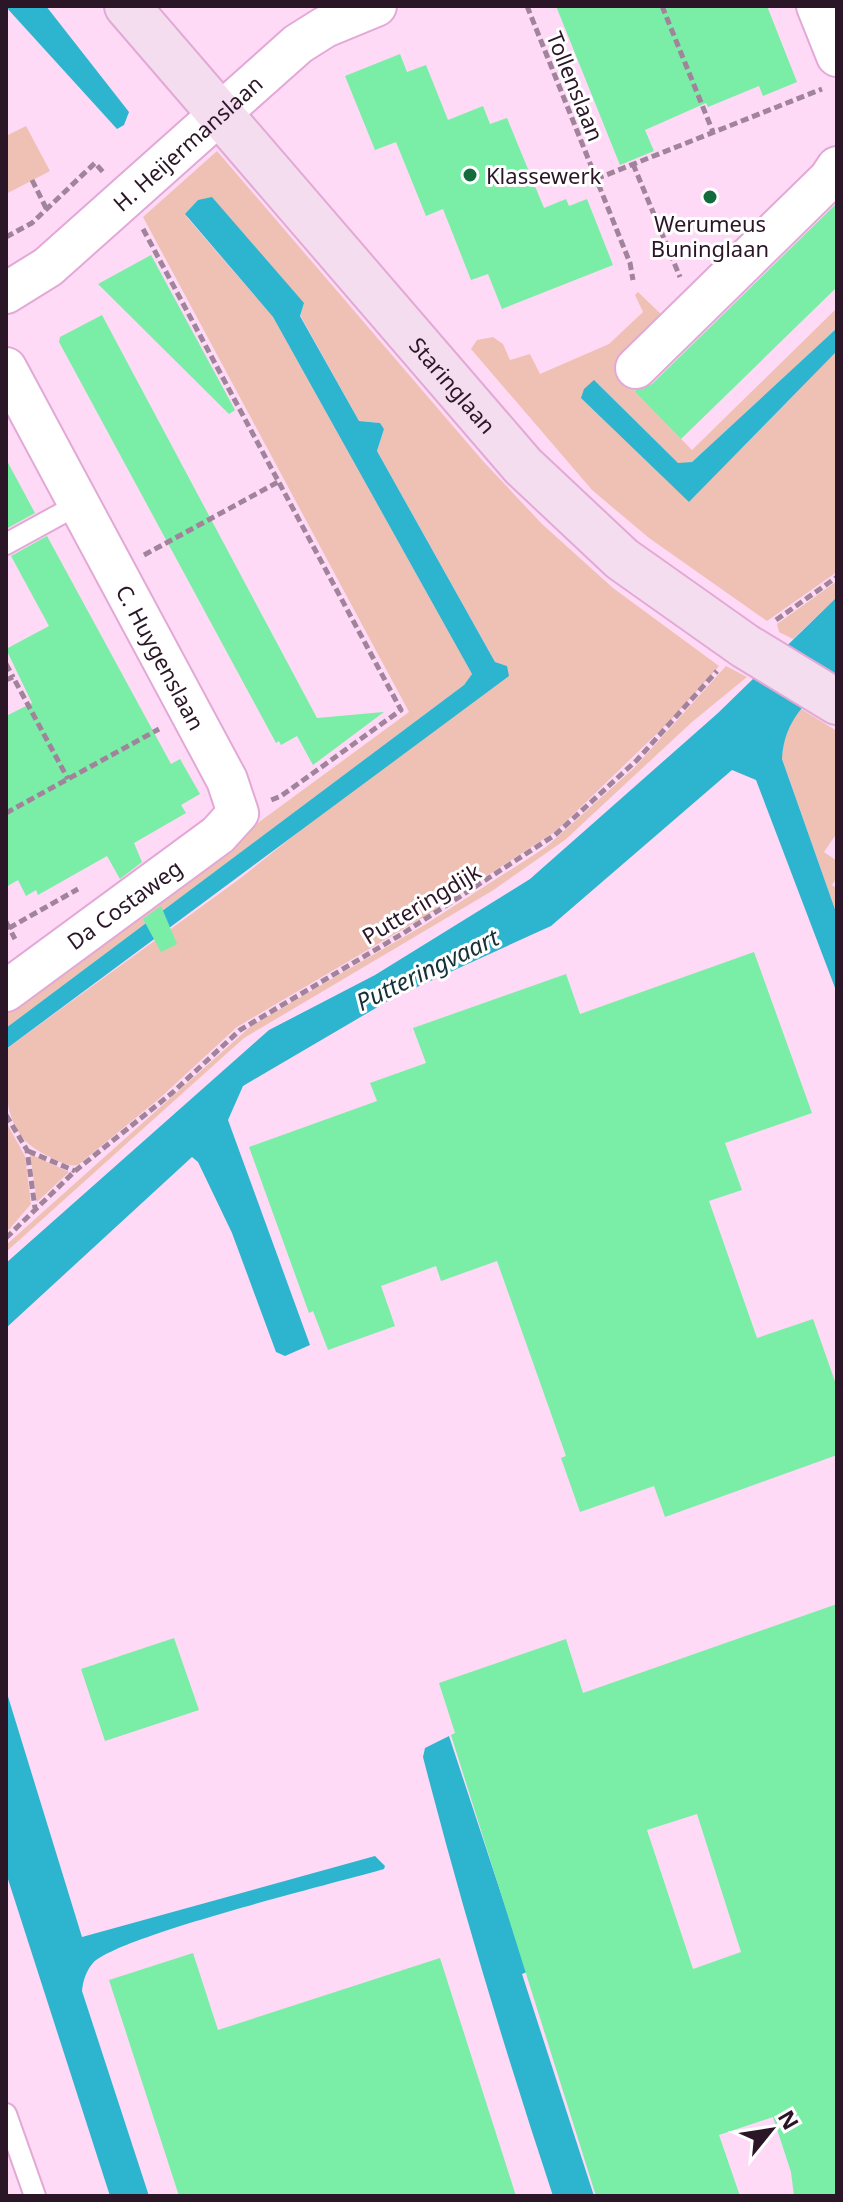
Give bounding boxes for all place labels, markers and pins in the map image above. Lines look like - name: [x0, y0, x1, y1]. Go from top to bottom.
- place label: Klassewerk: [486, 160, 601, 190]
- marker: Klassewerk: [461, 166, 479, 184]
- marker: Werumeus Buninglaan: [701, 188, 719, 206]
- place label: Werumeus Buninglaan: [651, 208, 769, 263]

